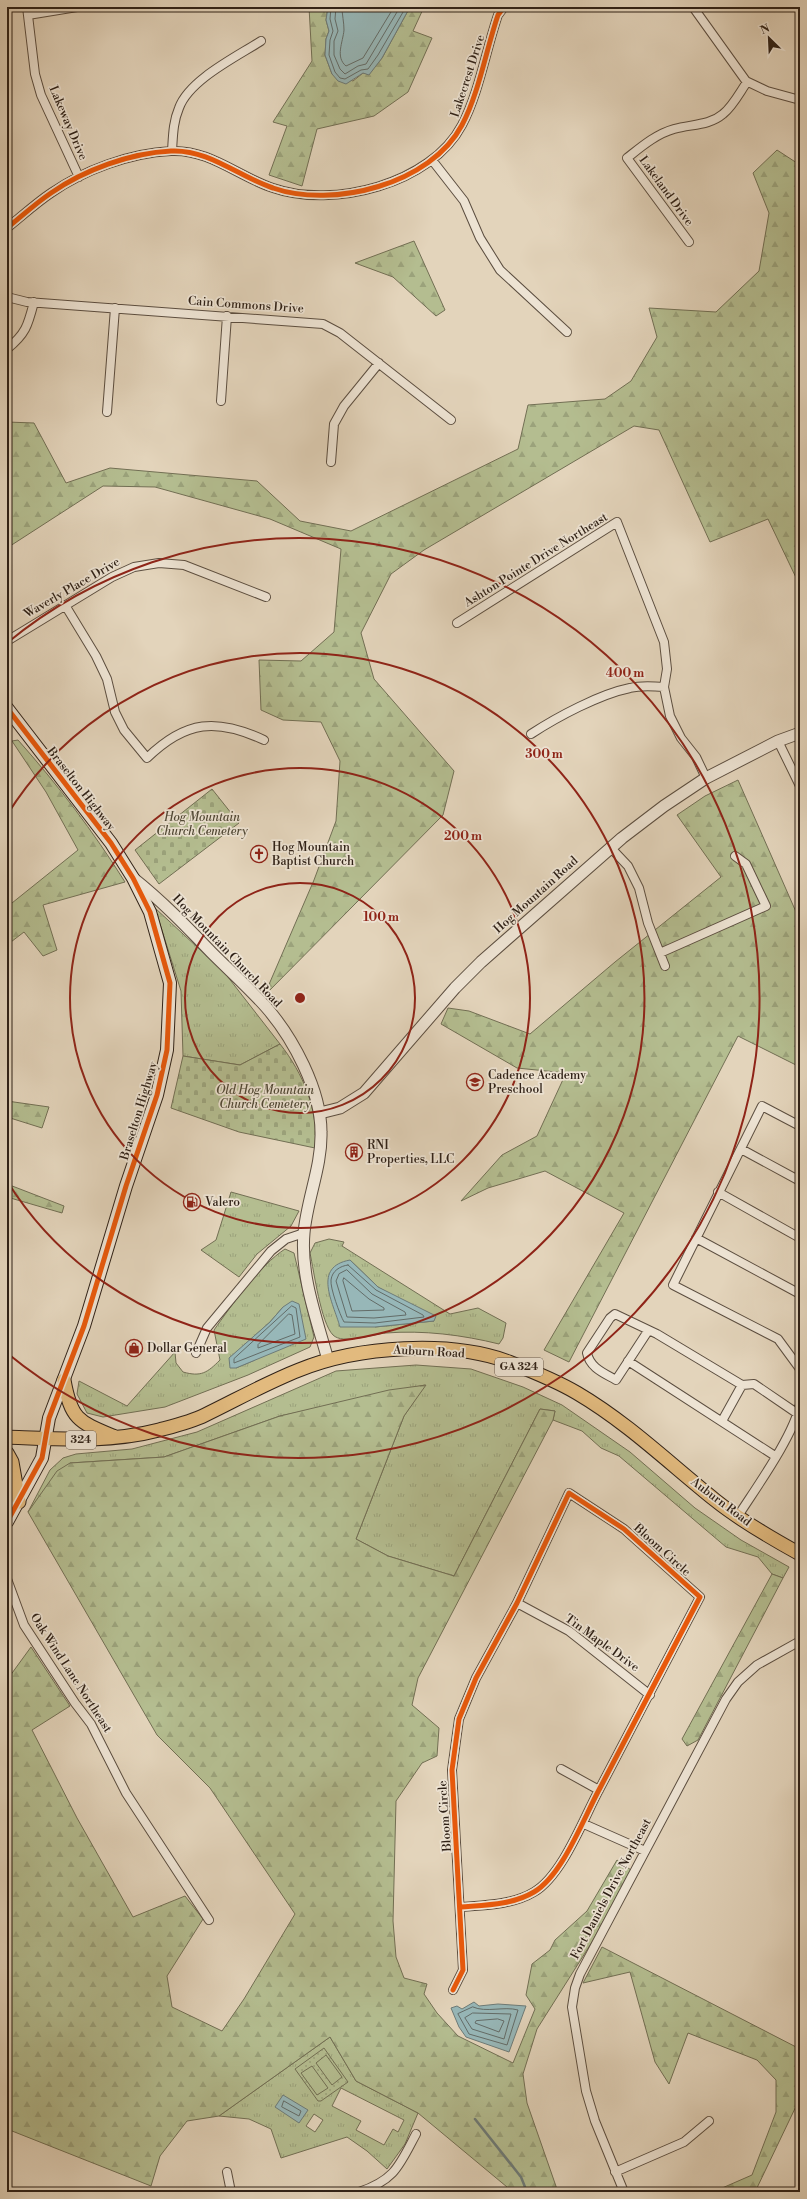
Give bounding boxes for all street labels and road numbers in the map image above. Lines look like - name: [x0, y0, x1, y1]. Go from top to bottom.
- street label: Lakecrest Drive: [448, 33, 488, 119]
- street label: Lakeway Drive: [46, 84, 90, 162]
- street label: Lakeland Drive: [636, 153, 696, 229]
- street label: Cain Commons Drive: [188, 293, 304, 317]
- street label: Ashton Pointe Drive Northeast: [461, 509, 611, 611]
- street label: Waverly Place Drive: [21, 555, 122, 622]
- street label: Braselton Highway: [43, 743, 118, 834]
- street label: Hog Mountain Road: [491, 853, 581, 937]
- street label: Hog Mountain Church Road: [169, 891, 285, 1011]
- street label: Braselton Highway: [117, 1060, 161, 1163]
- street label: Auburn Road: [392, 1343, 465, 1361]
- road number: GA 324: [495, 1358, 543, 1376]
- road number: 324: [66, 1431, 96, 1449]
- street label: Auburn Road: [687, 1474, 754, 1530]
- street label: Bloom Circle: [630, 1520, 694, 1579]
- street label: Oak Wind Lane Northeast: [27, 1611, 116, 1736]
- street label: Tin Maple Drive: [562, 1611, 642, 1675]
- street label: Bloom Circle: [435, 1780, 455, 1853]
- street label: Fort Daniels Drive Northeast: [567, 1815, 655, 1962]

